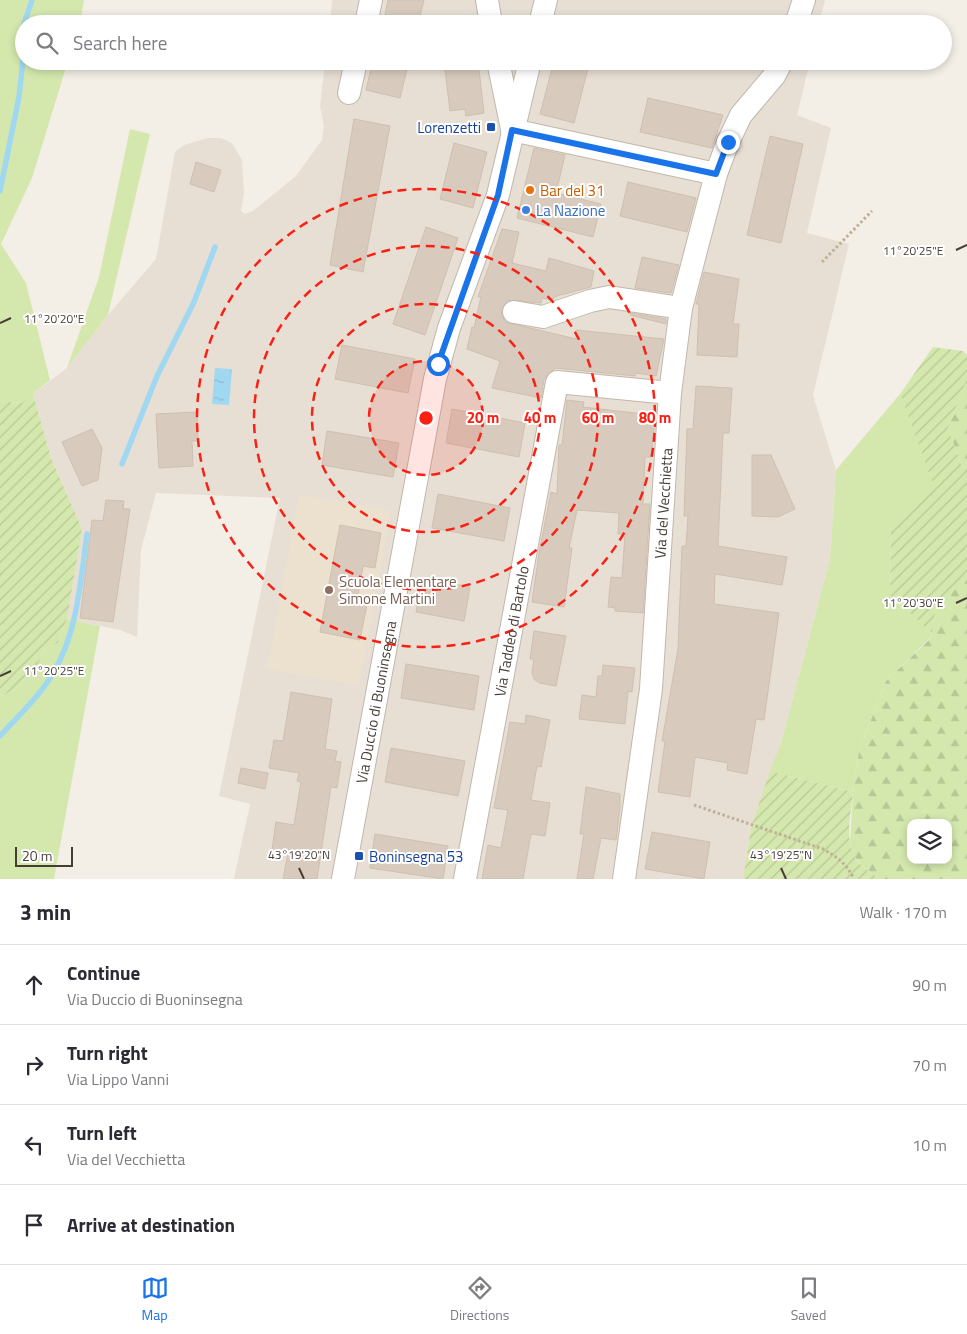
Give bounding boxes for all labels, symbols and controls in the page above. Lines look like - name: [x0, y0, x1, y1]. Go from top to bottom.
- search box: [15, 15, 952, 70]
- text: Search here: [73, 28, 167, 57]
- icon: search: [33, 29, 61, 57]
- place label: Lorenzetti: [417, 116, 481, 139]
- marker: Lorenzetti: [485, 121, 497, 133]
- route end: [717, 131, 740, 154]
- place label: Bar del 31: [540, 179, 604, 202]
- marker: Bar del 31: [524, 184, 536, 196]
- place label: La Nazione: [536, 199, 605, 222]
- marker: La Nazione: [520, 204, 532, 216]
- text: 11°20'25"E: [883, 241, 944, 260]
- text: 11°20'20"E: [24, 309, 85, 328]
- route start: [427, 353, 450, 376]
- text: 20 m: [467, 406, 499, 429]
- text: 40 m: [524, 406, 556, 429]
- text: 60 m: [582, 406, 614, 429]
- text: 80 m: [639, 406, 671, 429]
- centre of rings: [417, 409, 435, 427]
- street label: Via del Vecchietta: [648, 447, 678, 559]
- street label: Via Taddeo di Bartolo: [487, 564, 534, 699]
- place label: Scuola Elementare Simone Martini: [339, 570, 457, 610]
- marker: Scuola Elementare Simone Martini: [323, 584, 335, 596]
- text: 11°20'30"E: [883, 593, 944, 612]
- street label: Via Duccio di Buoninsegna: [349, 618, 402, 785]
- text: 11°20'25"E: [24, 661, 85, 680]
- map controls: [907, 819, 952, 864]
- button: layers: [907, 819, 952, 864]
- scale bar: [15, 844, 72, 867]
- text: 20 m: [22, 845, 52, 866]
- text: 43°19'20"N: [268, 845, 330, 864]
- place label: Boninsegna 53: [369, 845, 464, 868]
- text: 43°19'25"N: [750, 845, 812, 864]
- marker: Boninsegna 53: [353, 850, 365, 862]
- text: 3 min: [20, 896, 71, 928]
- text: Walk · 170 m: [859, 900, 947, 924]
- text: Continue: [67, 958, 140, 987]
- icon: ahead: [20, 971, 48, 999]
- text: 90 m: [912, 973, 947, 997]
- text: Via Duccio di Buoninsegna: [67, 987, 243, 1011]
- text: Turn right: [67, 1038, 148, 1067]
- icon: right: [20, 1051, 48, 1079]
- text: 70 m: [912, 1053, 947, 1077]
- text: Via Lippo Vanni: [67, 1067, 169, 1091]
- text: Turn left: [67, 1118, 137, 1147]
- icon: left: [20, 1131, 48, 1159]
- text: 10 m: [912, 1133, 947, 1157]
- text: Via del Vecchietta: [67, 1147, 185, 1171]
- text: Arrive at destination: [67, 1210, 235, 1239]
- icon: arrive: [20, 1211, 48, 1239]
- tab: Map: [141, 1274, 169, 1325]
- tab: Directions: [450, 1274, 509, 1325]
- tab: Saved: [791, 1274, 826, 1325]

